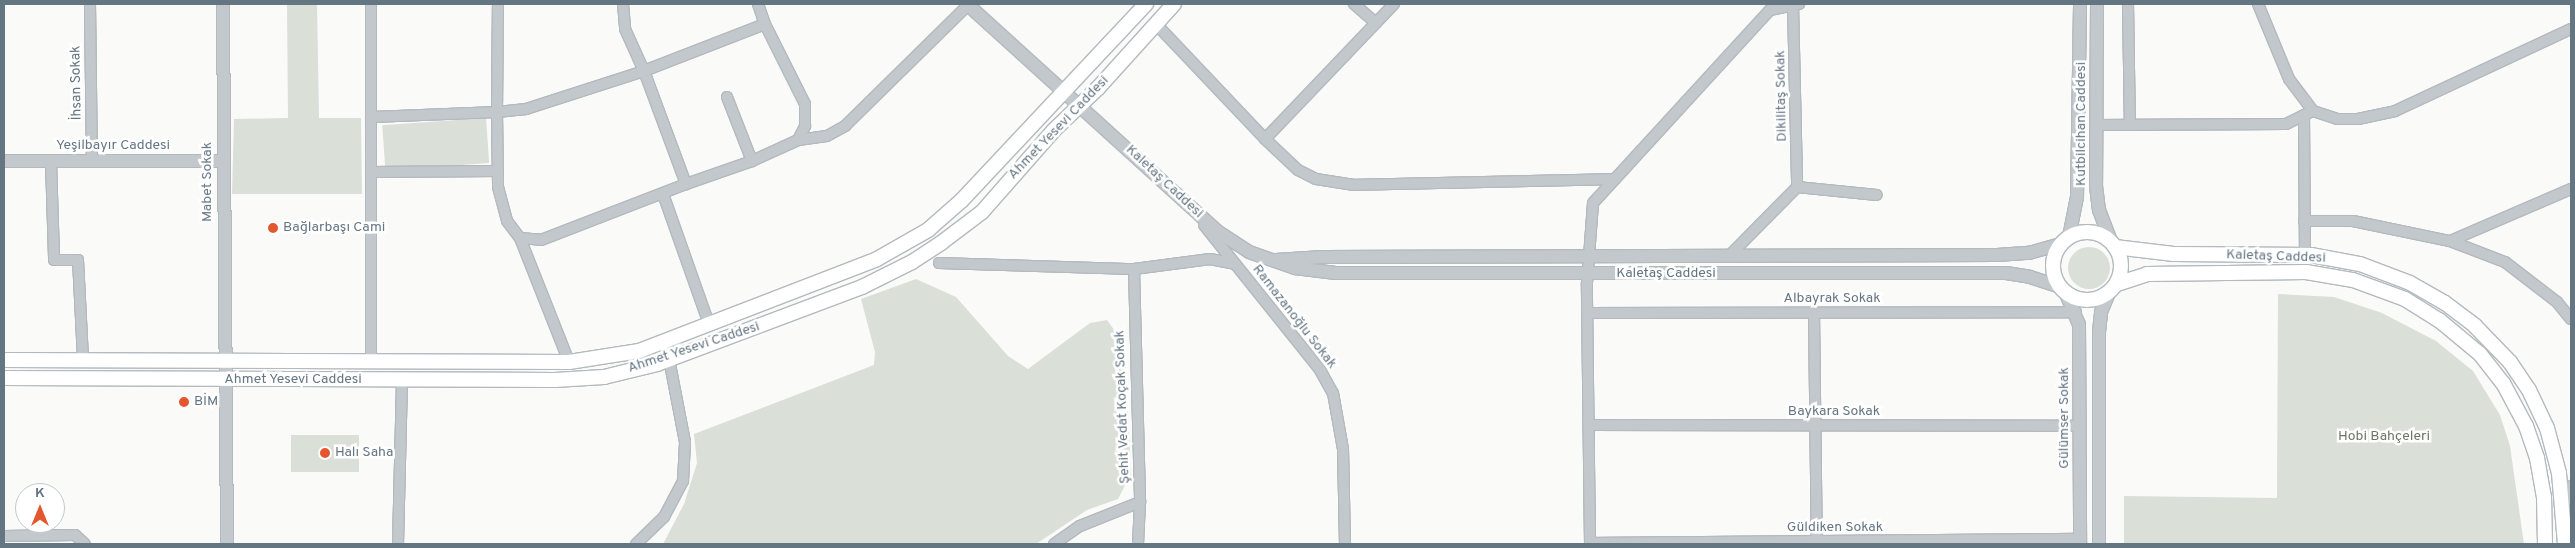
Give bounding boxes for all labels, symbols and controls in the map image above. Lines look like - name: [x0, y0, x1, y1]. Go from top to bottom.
- street label: İhsan Sokak: [68, 45, 86, 121]
- street label: Dikilitaş Sokak: [1773, 50, 1791, 142]
- street label: Kutbilcihan Caddesi: [2074, 62, 2090, 186]
- street label: Ahmet Yesevi Caddesi: [1005, 72, 1113, 184]
- street label: Yeşilbayır Caddesi: [56, 138, 170, 154]
- street label: Mabet Sokak: [200, 142, 216, 222]
- street label: Kaletaş Caddesi: [1122, 142, 1206, 222]
- place label: Bağlarbaşı Cami: [283, 220, 385, 236]
- marker: Bağlarbaşı Cami: [267, 222, 279, 234]
- street label: Kaletaş Caddesi: [2226, 247, 2326, 267]
- street label: Ramazanoğlu Sokak: [1248, 262, 1340, 372]
- street label: Kaletaş Caddesi: [1616, 266, 1716, 282]
- street label: Albayrak Sokak: [1783, 291, 1881, 307]
- street label: Ahmet Yesevi Caddesi: [626, 319, 762, 377]
- street label: Şehit Vedat Koçak Sokak: [1112, 329, 1134, 485]
- street label: Gülümser Sokak: [2057, 367, 2073, 469]
- street label: Ahmet Yesevi Caddesi: [224, 372, 362, 388]
- place label: BİM: [194, 394, 218, 410]
- marker: BİM: [178, 396, 190, 408]
- street label: Baykara Sokak: [1788, 404, 1880, 420]
- park label: Hobi Bahçeleri: [2338, 429, 2430, 445]
- place label: Halı Saha: [335, 445, 393, 461]
- marker: Halı Saha: [319, 447, 331, 459]
- north arrow: [15, 483, 65, 533]
- text: K: [35, 485, 45, 502]
- street label: Güldiken Sokak: [1787, 520, 1883, 536]

